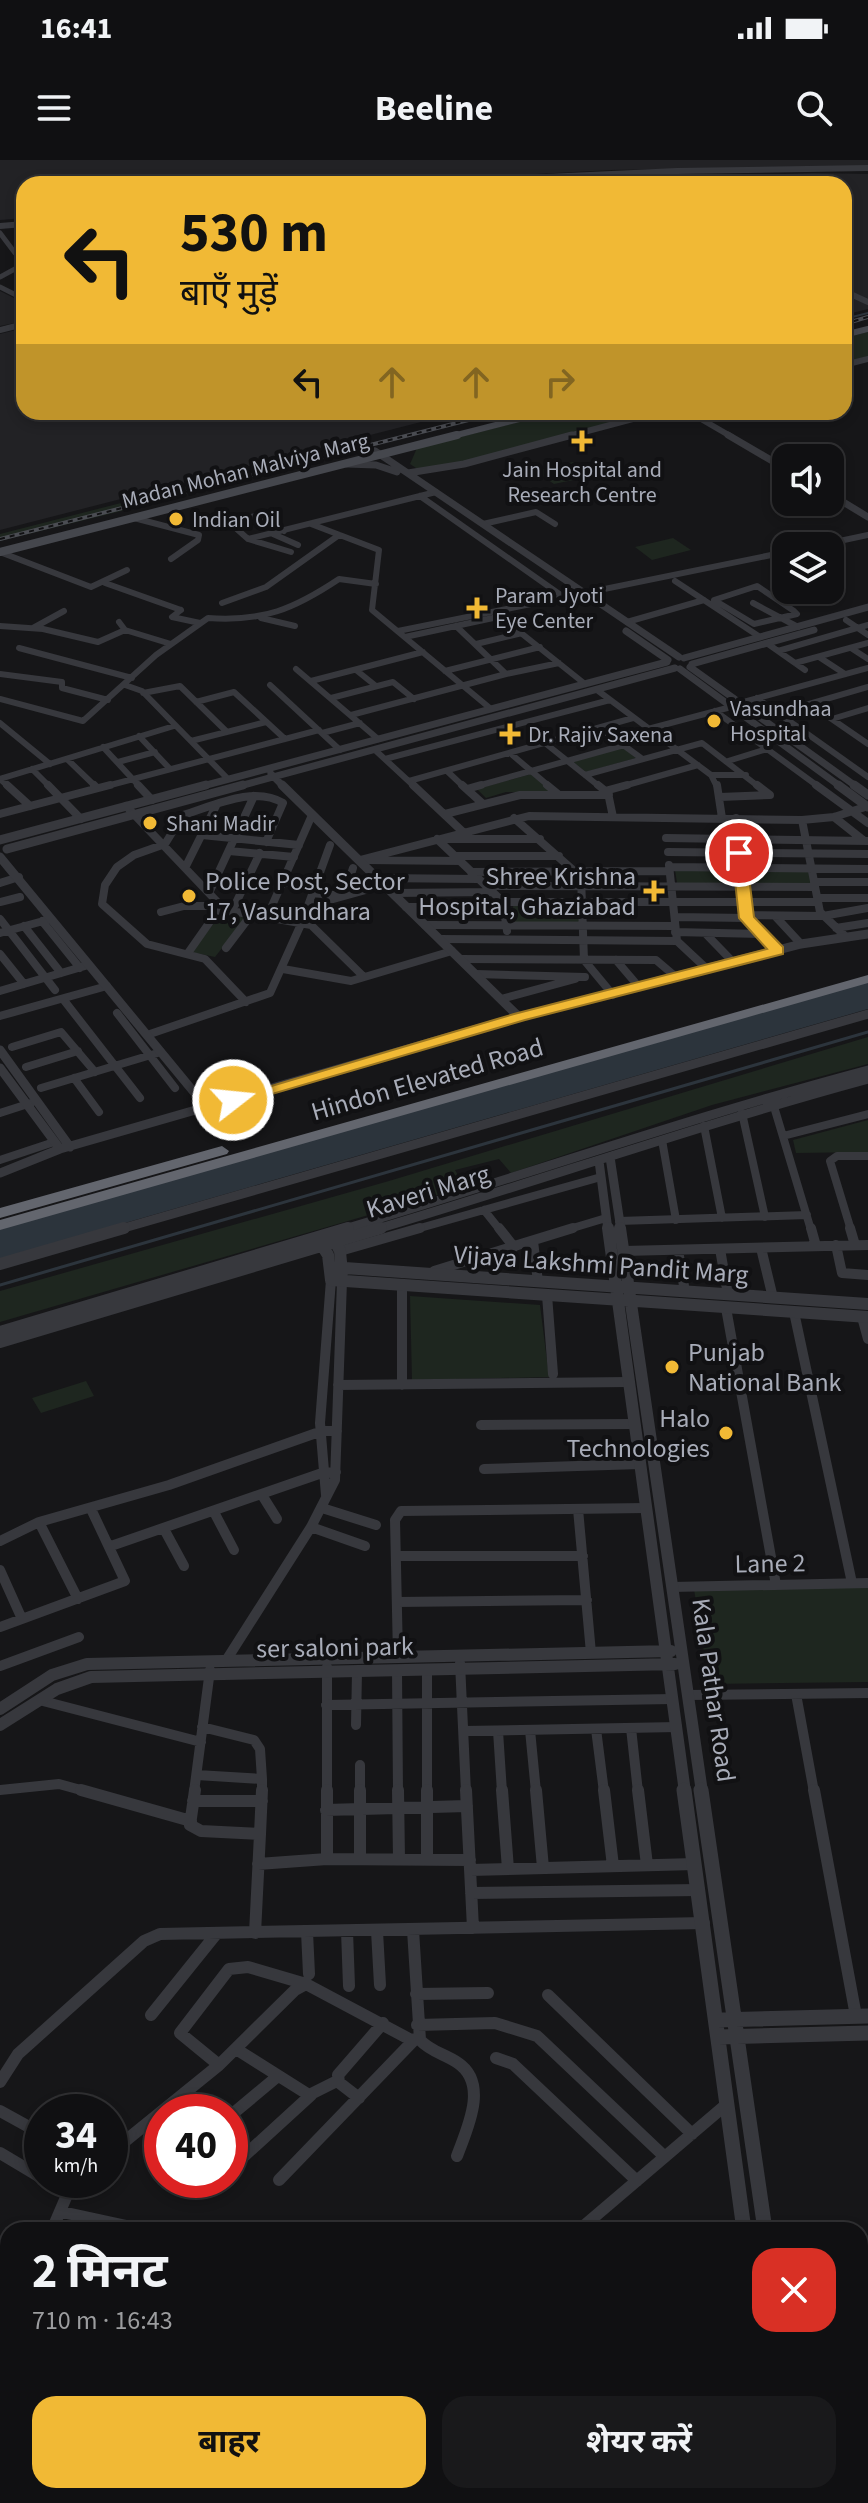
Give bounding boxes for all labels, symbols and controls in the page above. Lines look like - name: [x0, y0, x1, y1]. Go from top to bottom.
- text: 16:41: [40, 7, 112, 50]
- text: Beeline: [375, 83, 493, 134]
- icon: menu: [32, 86, 76, 130]
- icon: search: [792, 86, 836, 130]
- text: 530 m: [180, 194, 328, 273]
- icon: left: [48, 208, 152, 312]
- text: बाएँ मुड़ें: [180, 268, 278, 319]
- icon: left: [286, 360, 330, 404]
- icon: ahead: [370, 360, 414, 404]
- icon: ahead: [454, 360, 498, 404]
- icon: right: [538, 360, 582, 404]
- street label: Madan Mohan Malviya Marg: [118, 425, 372, 517]
- marker: Jain Hospital and Research Centre: [571, 430, 593, 452]
- map controls: [772, 444, 844, 604]
- button: sound: [772, 444, 844, 516]
- place label: Jain Hospital and Research Centre: [502, 454, 662, 511]
- place label: Indian Oil: [192, 504, 281, 536]
- marker: Indian Oil: [167, 510, 185, 528]
- button: layers: [772, 532, 844, 604]
- place label: Param Jyoti Eye Center: [495, 580, 604, 637]
- marker: Param Jyoti Eye Center: [466, 597, 488, 619]
- place label: Vasundhaa Hospital: [730, 693, 832, 750]
- marker: Vasundhaa Hospital: [705, 712, 723, 730]
- place label: Dr. Rajiv Saxena: [528, 719, 673, 751]
- marker: Dr. Rajiv Saxena: [499, 723, 521, 745]
- place label: Shani Madir: [166, 808, 275, 840]
- marker: Shani Madir: [141, 814, 159, 832]
- pin: [705, 819, 773, 887]
- icon: arrive: [717, 831, 761, 875]
- place label: Shree Krishna Hospital, Ghaziabad: [418, 858, 636, 925]
- place label: Police Post, Sector 17, Vasundhara: [205, 863, 406, 930]
- marker: Shree Krishna Hospital, Ghaziabad: [643, 880, 665, 902]
- marker: Police Post, Sector 17, Vasundhara: [180, 887, 198, 905]
- street label: Hindon Elevated Road: [307, 1029, 548, 1130]
- position arrow: [191, 1058, 275, 1142]
- street label: Kaveri Marg: [362, 1155, 495, 1228]
- street label: Vijaya Lakshmi Pandit Marg: [452, 1236, 750, 1293]
- place label: Punjab National Bank: [688, 1334, 842, 1401]
- marker: Punjab National Bank: [663, 1358, 681, 1376]
- place label: Halo Technologies: [567, 1400, 710, 1467]
- marker: Halo Technologies: [717, 1424, 735, 1442]
- street label: Lane 2: [734, 1544, 806, 1583]
- street label: Kala Pathar Road: [682, 1596, 745, 1784]
- street label: ser saloni park: [256, 1628, 414, 1667]
- speed limit sign: 40: [144, 2094, 248, 2198]
- text: 34: [55, 2107, 97, 2164]
- text: km/h: [54, 2152, 98, 2180]
- text: 2 मिनट: [32, 2238, 168, 2306]
- button: close: [752, 2248, 836, 2332]
- text: 710 m · 16:43: [32, 2302, 173, 2339]
- button: बाहर: [32, 2396, 426, 2488]
- button: शेयर करें: [442, 2396, 836, 2488]

